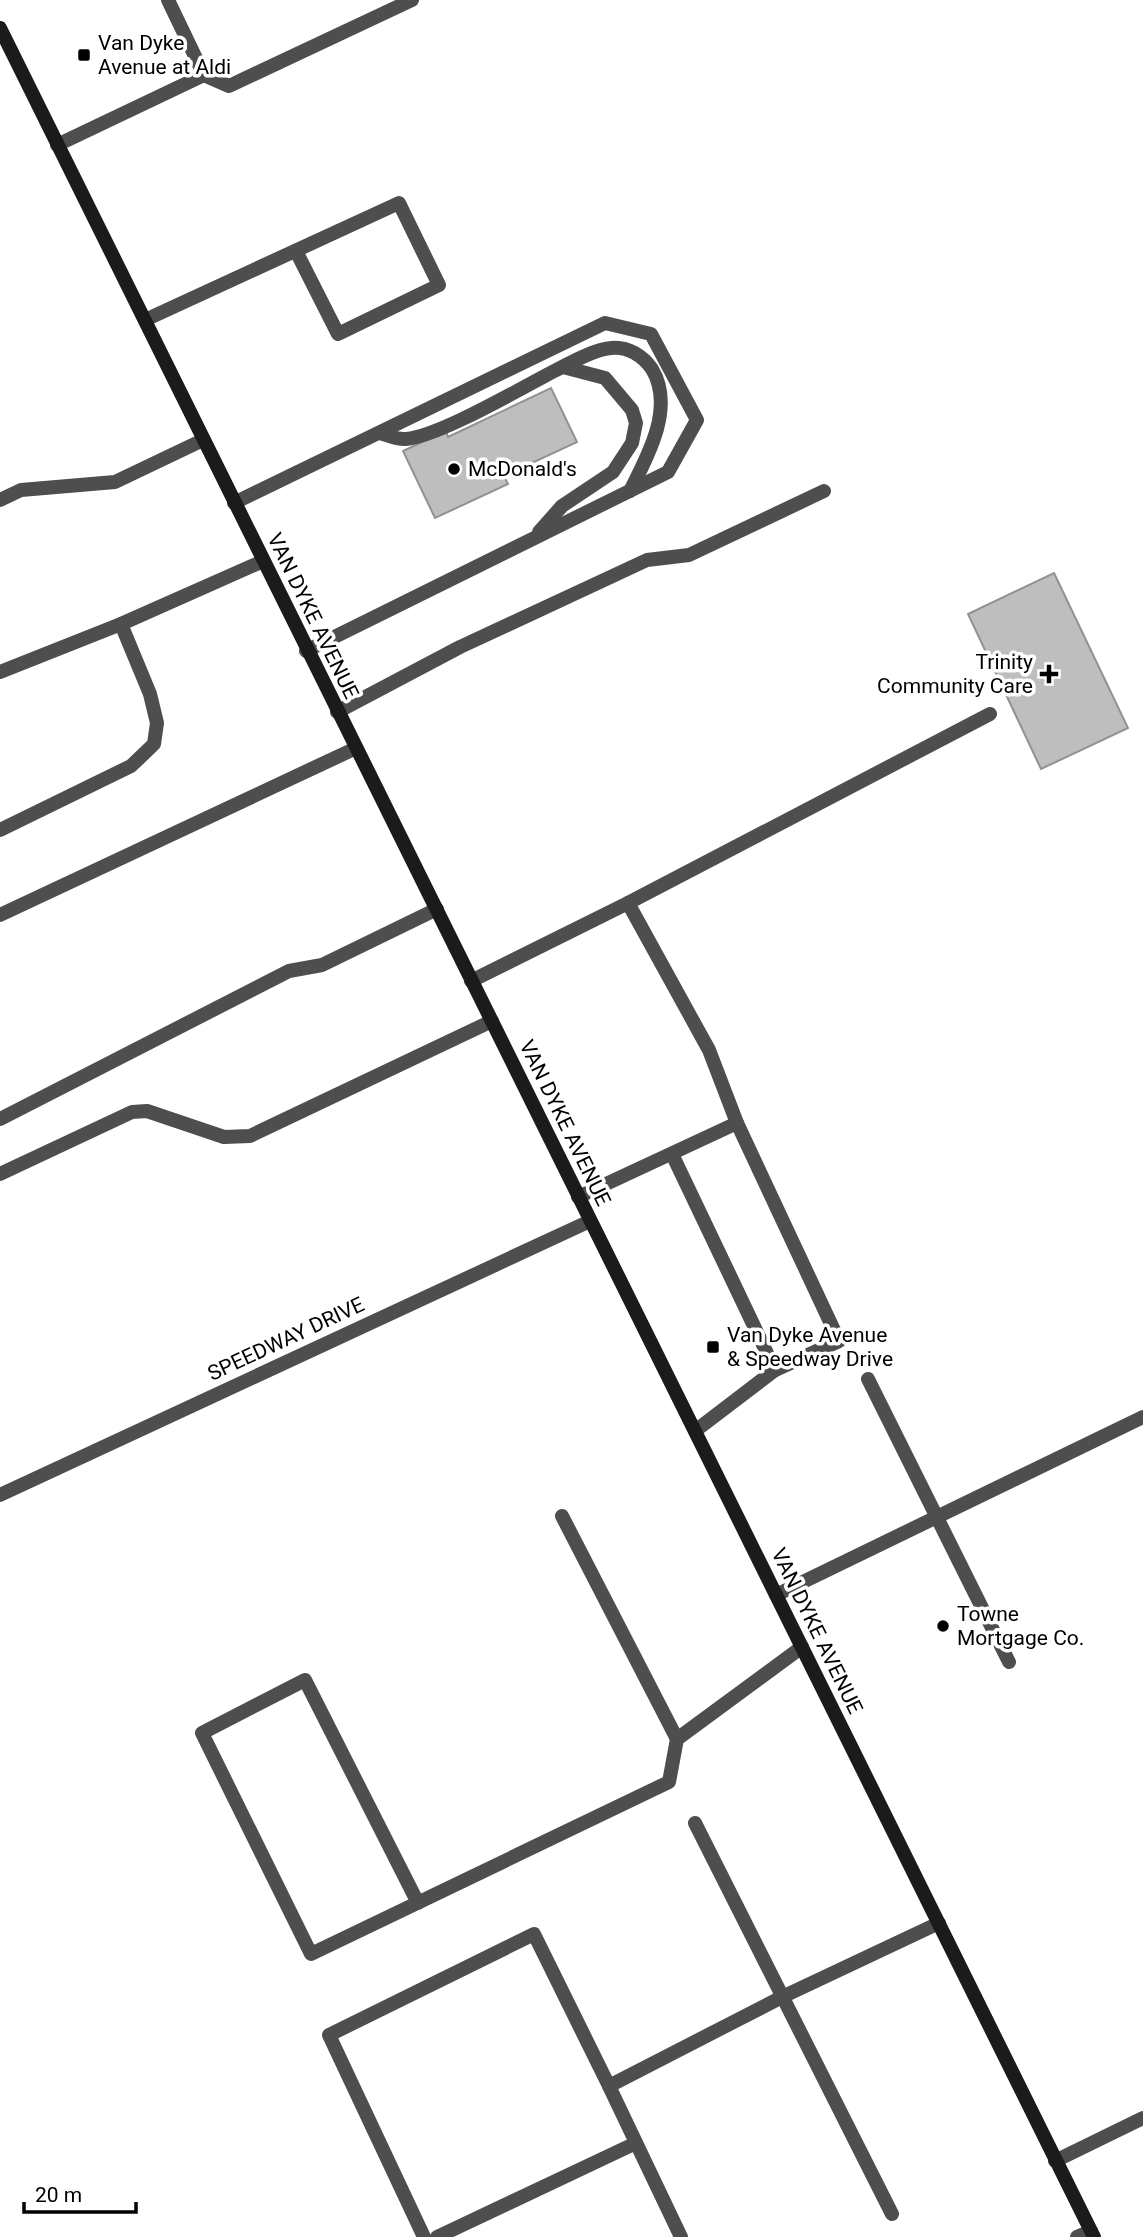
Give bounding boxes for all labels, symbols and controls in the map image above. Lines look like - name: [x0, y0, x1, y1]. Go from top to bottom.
- place label: Van Dyke Avenue at Aldi: [98, 31, 231, 79]
- marker: Van Dyke Avenue at Aldi: [76, 47, 92, 63]
- place label: McDonald's: [468, 457, 577, 481]
- marker: McDonald's: [446, 461, 462, 477]
- street label: VAN DYKE AVENUE: [262, 529, 364, 703]
- place label: Trinity Community Care: [877, 650, 1033, 698]
- marker: Trinity Community Care: [1039, 664, 1059, 684]
- street label: VAN DYKE AVENUE: [514, 1036, 616, 1210]
- street label: SPEEDWAY DRIVE: [204, 1292, 368, 1386]
- place label: Van Dyke Avenue & Speedway Drive: [727, 1323, 893, 1371]
- marker: Van Dyke Avenue & Speedway Drive: [705, 1339, 721, 1355]
- street label: VAN DYKE AVENUE: [766, 1544, 868, 1718]
- place label: Towne Mortgage Co.: [957, 1602, 1084, 1650]
- marker: Towne Mortgage Co.: [935, 1618, 951, 1634]
- scale bar: [24, 2170, 136, 2214]
- text: 20 m: [35, 2183, 82, 2207]

